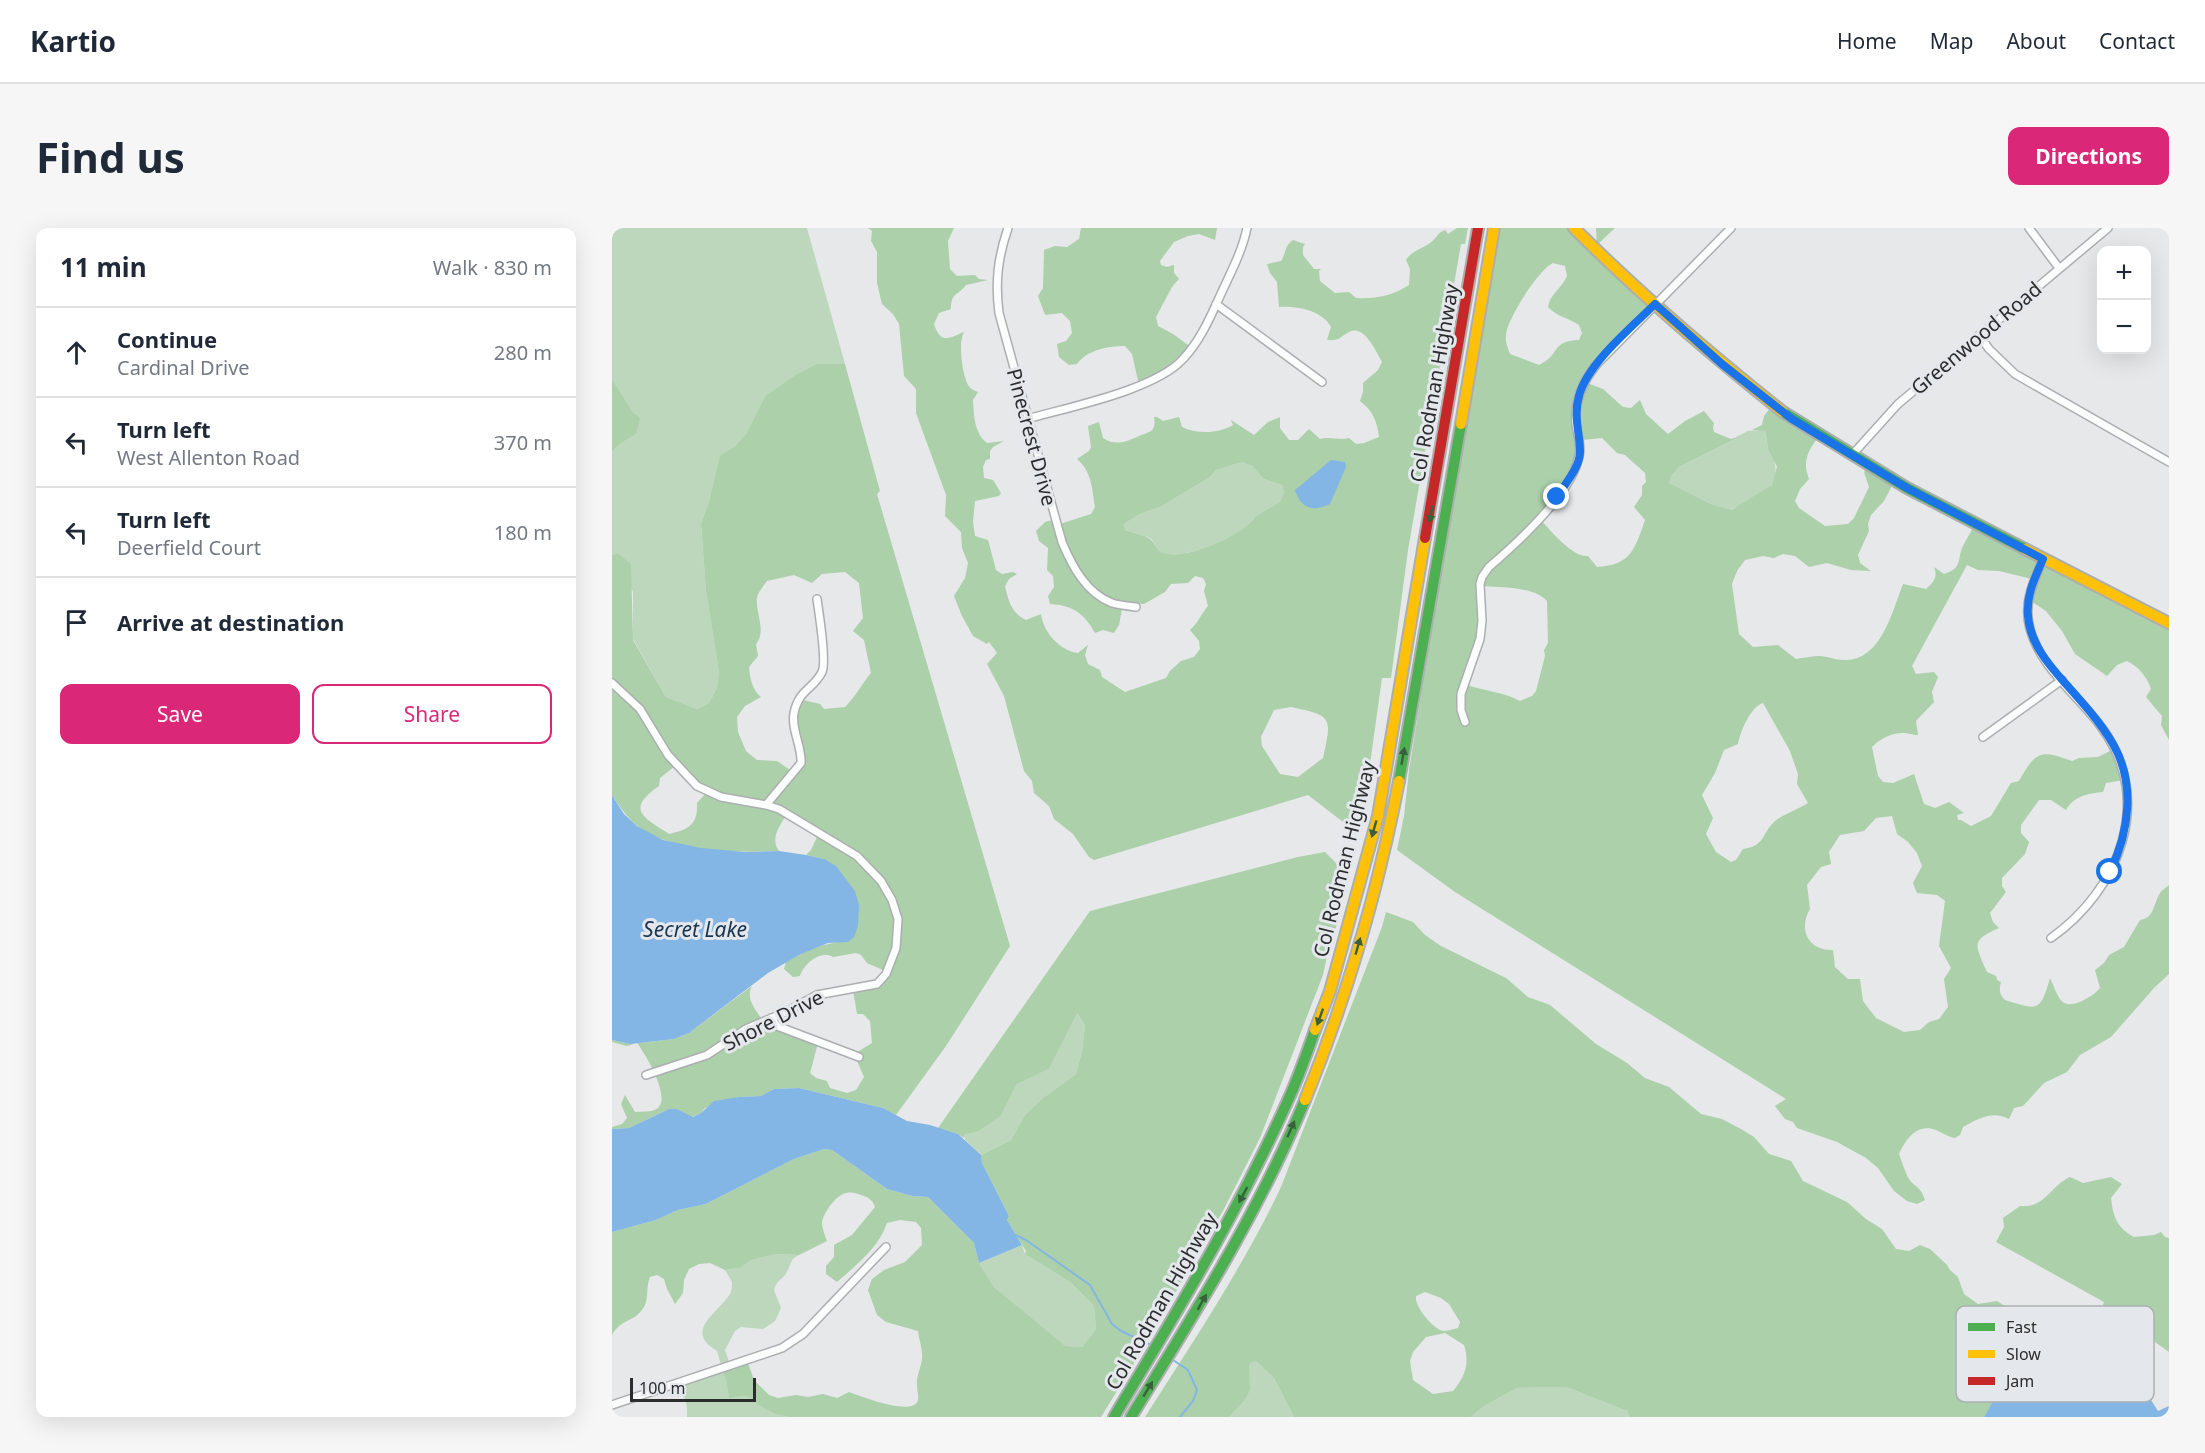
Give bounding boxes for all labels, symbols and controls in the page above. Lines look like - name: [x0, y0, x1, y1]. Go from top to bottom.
- text: Kartio: [30, 22, 116, 60]
- text: Home: [1837, 27, 1897, 55]
- text: Map: [1930, 27, 1973, 55]
- text: About: [2006, 27, 2066, 55]
- text: Contact: [2099, 27, 2175, 55]
- button: Directions: [2008, 127, 2169, 185]
- text: Find us: [36, 128, 185, 185]
- map controls: [2097, 246, 2151, 354]
- button: +: [2097, 246, 2151, 300]
- text: 11 min: [60, 249, 147, 285]
- text: Walk · 830 m: [433, 254, 552, 281]
- street label: Greenwood Road: [1905, 275, 2047, 401]
- street label: Col Rodman Highway: [1403, 281, 1465, 484]
- button: −: [2097, 300, 2151, 354]
- text: Continue: [117, 324, 217, 354]
- icon: ahead: [60, 336, 93, 369]
- text: 280 m: [494, 339, 552, 366]
- text: Cardinal Drive: [117, 354, 250, 381]
- street label: Pinecrest Drive: [1001, 365, 1063, 509]
- text: Turn left: [117, 414, 211, 444]
- icon: left: [60, 426, 93, 459]
- text: 370 m: [494, 429, 552, 456]
- text: West Allenton Road: [117, 444, 300, 471]
- route end: [1543, 483, 1569, 509]
- text: Turn left: [117, 504, 211, 534]
- one-way arrow: [1426, 504, 1435, 523]
- icon: left: [60, 516, 93, 549]
- text: 180 m: [494, 519, 552, 546]
- text: Deerfield Court: [117, 534, 261, 561]
- icon: arrive: [60, 606, 93, 639]
- text: Arrive at destination: [117, 607, 344, 637]
- button: Save: [60, 684, 300, 744]
- button: Share: [312, 684, 552, 744]
- one-way arrow: [1399, 747, 1408, 766]
- street label: Col Rodman Highway: [1307, 757, 1382, 960]
- one-way arrow: [1369, 820, 1378, 838]
- route start: [2096, 858, 2122, 884]
- water label: Secret Lake: [643, 915, 747, 943]
- one-way arrow: [1354, 937, 1363, 955]
- street label: Shore Drive: [718, 983, 828, 1057]
- one-way arrow: [1315, 1008, 1325, 1026]
- one-way arrow: [1287, 1120, 1297, 1138]
- one-way arrow: [1238, 1187, 1248, 1204]
- street label: Col Rodman Highway: [1099, 1206, 1223, 1395]
- one-way arrow: [1196, 1294, 1207, 1310]
- legend: [1956, 1306, 2154, 1402]
- text: Fast: [2006, 1316, 2037, 1338]
- text: Slow: [2006, 1343, 2041, 1365]
- text: Jam: [2004, 1370, 2034, 1392]
- scale bar: [630, 1375, 756, 1402]
- text: 100 m: [639, 1377, 686, 1399]
- one-way arrow: [1143, 1380, 1153, 1397]

